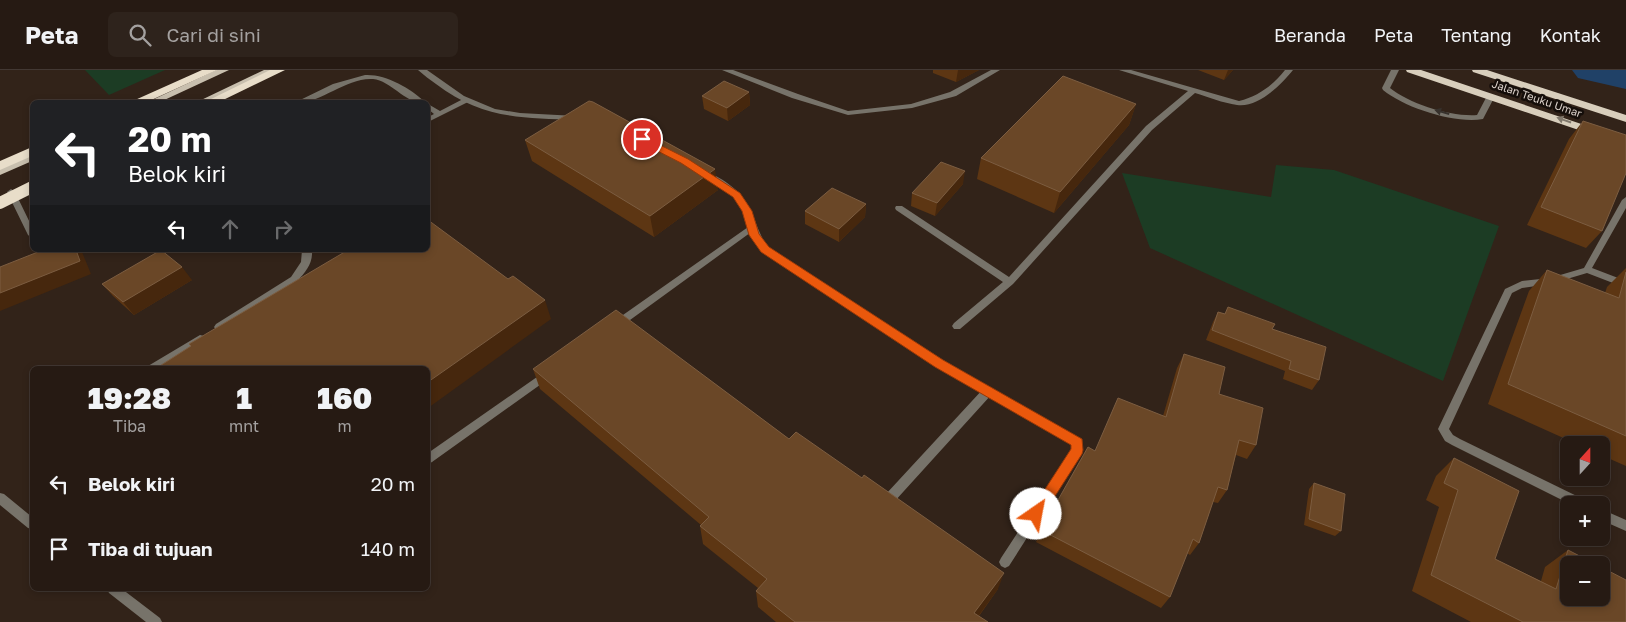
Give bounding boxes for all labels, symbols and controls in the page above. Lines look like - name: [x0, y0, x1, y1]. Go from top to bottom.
- search box: [108, 12, 458, 57]
- text: Peta: [25, 20, 78, 49]
- icon: search: [126, 21, 154, 49]
- text: Cari di sini: [166, 23, 261, 46]
- text: Beranda: [1274, 24, 1346, 46]
- text: Peta: [1374, 24, 1413, 46]
- text: Tentang: [1441, 24, 1512, 46]
- text: Kontak: [1540, 24, 1601, 46]
- street label: Jalan Teuku Umar: [1490, 76, 1584, 120]
- one-way arrow: [1434, 108, 1449, 116]
- one-way arrow: [1556, 116, 1571, 123]
- text: 20 m: [128, 118, 211, 160]
- pin: [621, 118, 663, 160]
- icon: left: [45, 120, 110, 185]
- icon: arrive: [628, 125, 656, 153]
- text: Belok kiri: [128, 160, 226, 187]
- icon: left: [163, 215, 191, 243]
- icon: ahead: [216, 215, 244, 243]
- icon: right: [269, 215, 297, 243]
- text: 19:28: [88, 380, 171, 416]
- text: 1: [236, 380, 252, 416]
- text: 160: [317, 380, 372, 416]
- text: Tiba: [113, 416, 146, 436]
- text: mnt: [229, 416, 259, 436]
- text: m: [338, 416, 352, 436]
- north arrow: [1560, 436, 1610, 486]
- map controls: [1560, 436, 1610, 606]
- icon: left: [45, 470, 73, 498]
- text: Belok kiri: [88, 472, 175, 495]
- text: 20 m: [371, 472, 415, 495]
- position arrow: [1009, 487, 1061, 539]
- button: +: [1560, 496, 1610, 546]
- icon: arrive: [45, 535, 73, 563]
- text: Tiba di tujuan: [88, 537, 213, 560]
- text: 140 m: [361, 537, 415, 560]
- button: −: [1560, 556, 1610, 606]

